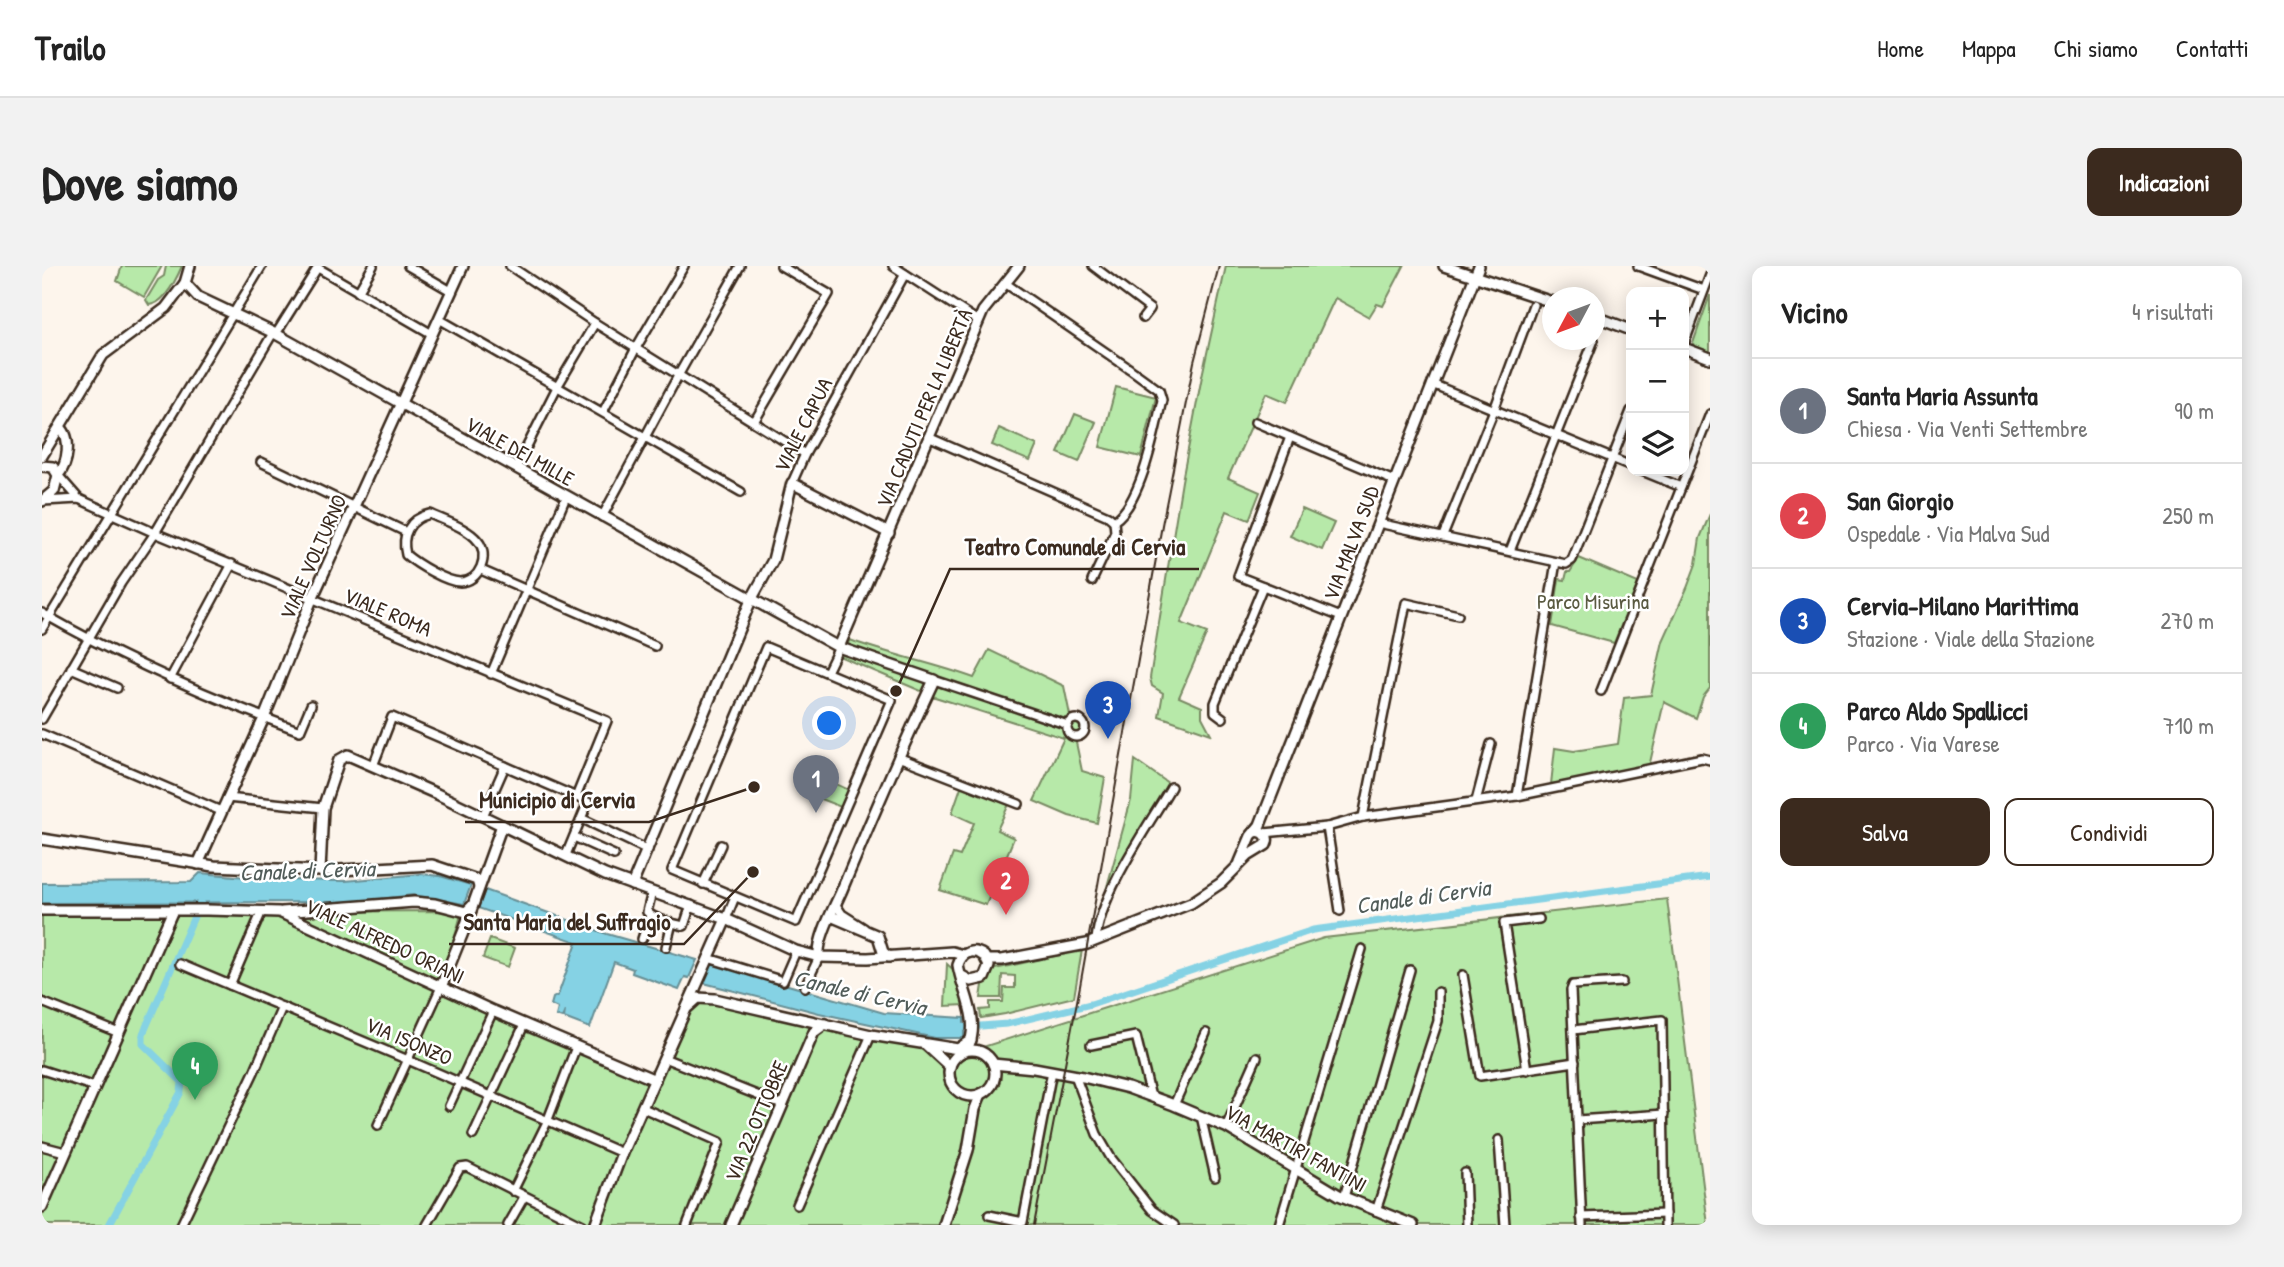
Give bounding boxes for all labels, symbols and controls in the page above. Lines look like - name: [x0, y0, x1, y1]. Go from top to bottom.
- text: Trailo: [35, 26, 106, 70]
- text: Home: [1877, 32, 1924, 64]
- text: Mappa: [1962, 32, 2016, 64]
- text: Chi siamo: [2054, 32, 2138, 64]
- text: Contatti: [2176, 32, 2249, 64]
- button: Indicazioni: [2087, 148, 2242, 216]
- text: Dove siamo: [42, 149, 238, 215]
- north arrow: [1542, 287, 1605, 350]
- map controls: [1626, 287, 1689, 476]
- button: +: [1626, 287, 1689, 350]
- text: Vicino: [1780, 292, 1848, 332]
- text: 4 risultati: [2132, 296, 2214, 327]
- street label: VIA CADUTI PER LA LIBERTÀ: [869, 304, 979, 512]
- button: −: [1626, 350, 1689, 413]
- street label: VIALE CAPUA: [767, 373, 839, 477]
- text: Santa Maria Assunta: [1847, 378, 2038, 413]
- text: 1: [1799, 395, 1807, 426]
- text: 90 m: [2174, 395, 2214, 426]
- street label: VIALE DEI MILLE: [460, 409, 580, 493]
- button: layers: [1626, 413, 1689, 476]
- text: Chiesa · Via Venti Settembre: [1847, 413, 2088, 444]
- street label: VIA MALVA SUD: [1316, 482, 1386, 604]
- text: San Giorgio: [1847, 483, 1954, 518]
- street label: VIALE VOLTURNO: [273, 490, 353, 624]
- text: 2: [1798, 500, 1808, 531]
- text: 250 m: [2162, 500, 2214, 531]
- text: Ospedale · Via Malva Sud: [1847, 518, 2050, 549]
- callout: Teatro Comunale di Cervia: [950, 525, 1199, 569]
- text: Teatro Comunale di Cervia: [964, 531, 1185, 562]
- street label: VIALE ROMA: [340, 581, 436, 643]
- park label: Parco Misurina: [1537, 587, 1649, 616]
- text: Cervia-Milano Marittima: [1847, 588, 2078, 623]
- text: 3: [1798, 605, 1808, 636]
- text: 270 m: [2161, 605, 2214, 636]
- text: Stazione · Viale della Stazione: [1847, 623, 2095, 654]
- pin: 3: [1085, 681, 1131, 739]
- text: Parco Aldo Spallicci: [1847, 693, 2029, 728]
- your location: [812, 706, 846, 740]
- text: 4: [1799, 710, 1807, 741]
- text: 710 m: [2163, 710, 2214, 741]
- text: Parco · Via Varese: [1847, 728, 2000, 759]
- pin: 1: [793, 755, 839, 813]
- callout: Municipio di Cervia: [465, 778, 649, 822]
- text: Municipio di Cervia: [479, 784, 635, 816]
- button: Salva: [1780, 798, 1990, 866]
- button: Condividi: [2004, 798, 2214, 866]
- water label: Canale di Cervia: [239, 852, 377, 888]
- pin: 2: [983, 857, 1029, 915]
- water label: Canale di Cervia: [1354, 871, 1494, 921]
- street label: VIALE ALFREDO ORIANI: [301, 891, 469, 991]
- callout: Santa Maria del Suffragio: [449, 900, 684, 944]
- text: Santa Maria del Suffragio: [463, 906, 671, 938]
- water label: Canale di Cervia: [791, 962, 931, 1023]
- street label: VIA ISONZO: [361, 1010, 457, 1072]
- pin: 4: [172, 1042, 218, 1100]
- street label: VIA 22 OTTOBRE: [717, 1056, 795, 1186]
- street label: VIA MARTIRI FANTINI: [1220, 1097, 1372, 1199]

